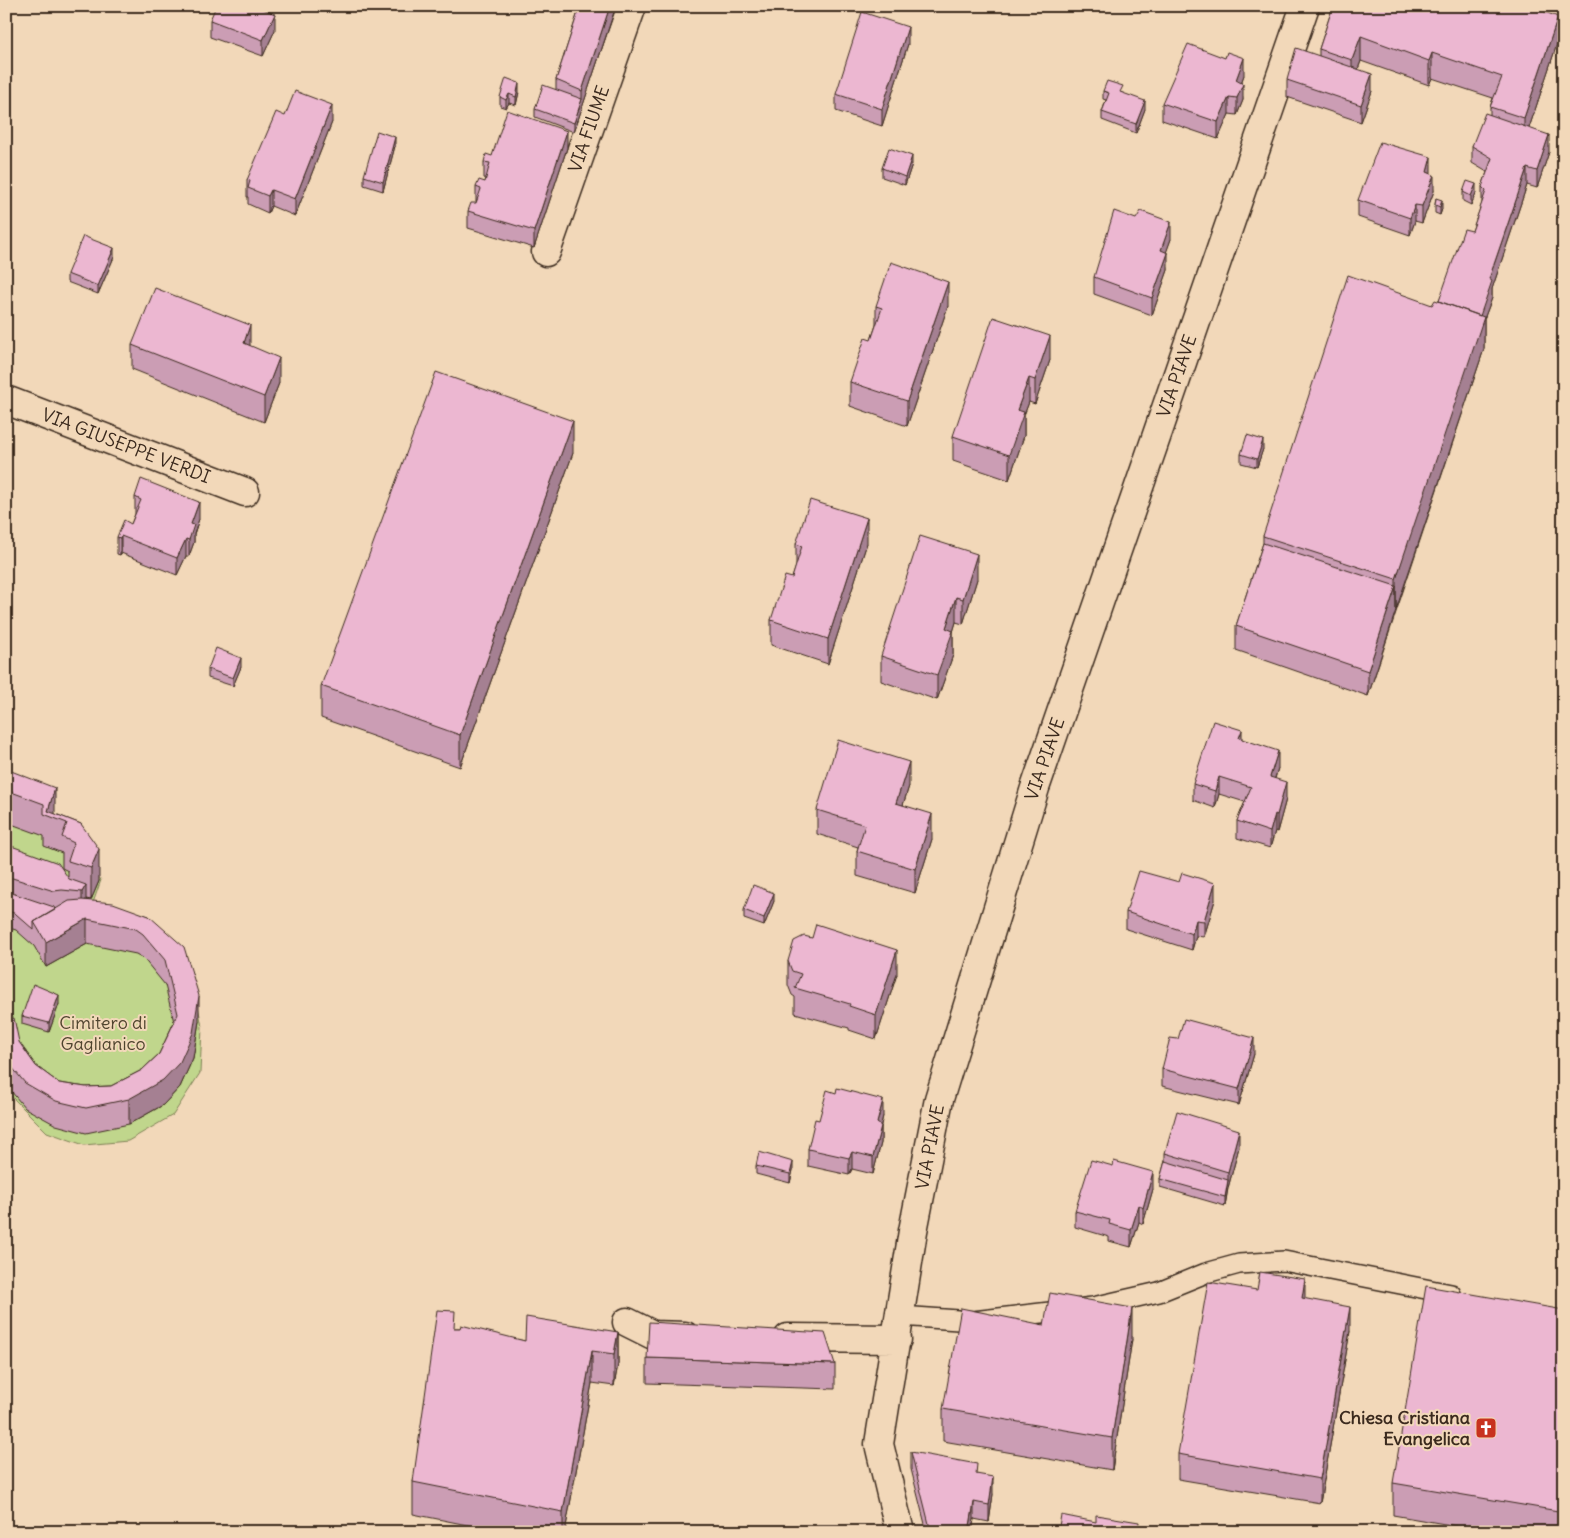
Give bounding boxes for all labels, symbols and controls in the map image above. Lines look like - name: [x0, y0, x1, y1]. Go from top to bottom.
- street label: VIA FIUME: [563, 82, 614, 175]
- street label: VIA PIAVE: [1152, 331, 1201, 420]
- street label: VIA GIUSEPPE VERDI: [39, 403, 214, 488]
- street label: VIA PIAVE: [1020, 714, 1069, 803]
- park label: Cimitero di Gaglianico: [59, 1011, 147, 1055]
- street label: VIA PIAVE: [910, 1102, 949, 1191]
- place label: Chiesa Cristiana Evangelica: [1339, 1406, 1470, 1450]
- church icon: Chiesa Cristiana Evangelica: [1474, 1416, 1498, 1440]

